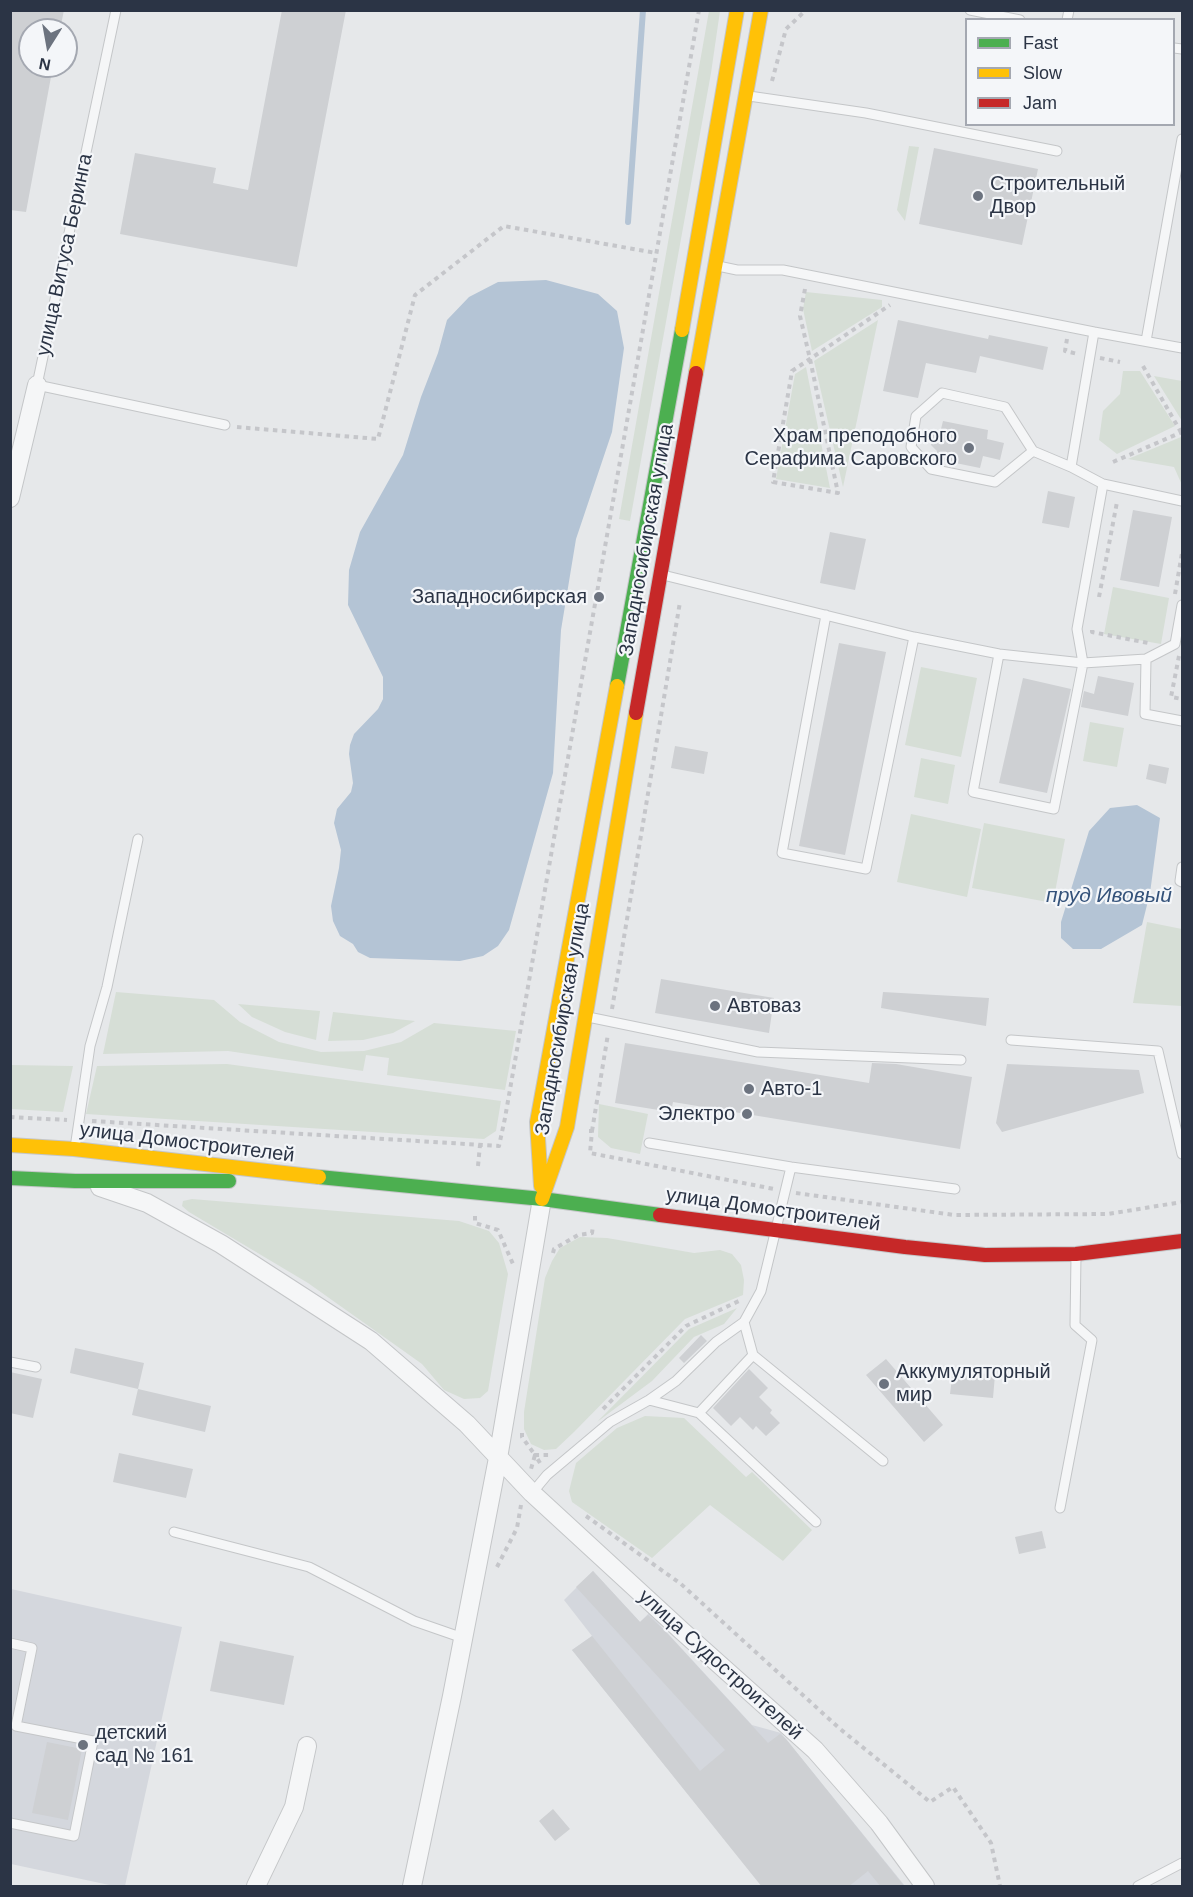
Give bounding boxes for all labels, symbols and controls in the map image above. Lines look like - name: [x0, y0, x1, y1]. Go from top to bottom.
- north arrow: [18, 18, 78, 78]
- legend: [965, 18, 1175, 126]
- text: Fast: [1023, 33, 1058, 53]
- text: N: [38, 55, 52, 74]
- text: Slow: [1023, 63, 1062, 83]
- text: Jam: [1023, 93, 1057, 113]
- street label: улица Витуса Беринга: [32, 152, 98, 358]
- place label: Строительный Двор: [990, 172, 1125, 219]
- marker: Строительный Двор: [971, 189, 985, 203]
- street label: Западносибирская улица: [615, 422, 679, 658]
- place label: Храм преподобного Серафима Саровского: [745, 424, 957, 471]
- marker: Храм преподобного Серафима Саровского: [962, 441, 976, 455]
- place label: Западносибирская: [412, 585, 587, 609]
- marker: Западносибирская: [592, 590, 606, 604]
- water label: пруд Ивовый: [1046, 883, 1172, 909]
- street label: Западносибирская улица: [531, 901, 595, 1137]
- place label: Автоваз: [727, 994, 801, 1018]
- marker: Автоваз: [708, 999, 722, 1013]
- place label: Авто-1: [761, 1077, 822, 1101]
- marker: Авто-1: [742, 1082, 756, 1096]
- place label: Электро: [658, 1102, 735, 1126]
- marker: Электро: [740, 1107, 754, 1121]
- street label: улица Домостроителей: [78, 1118, 296, 1168]
- street label: улица Домостроителей: [664, 1183, 882, 1237]
- place label: Аккумуляторный мир: [896, 1360, 1051, 1407]
- marker: Аккумуляторный мир: [877, 1377, 891, 1391]
- street label: улица Судостроителей: [633, 1585, 807, 1745]
- place label: детский сад № 161: [95, 1721, 194, 1768]
- marker: детский сад № 161: [76, 1738, 90, 1752]

